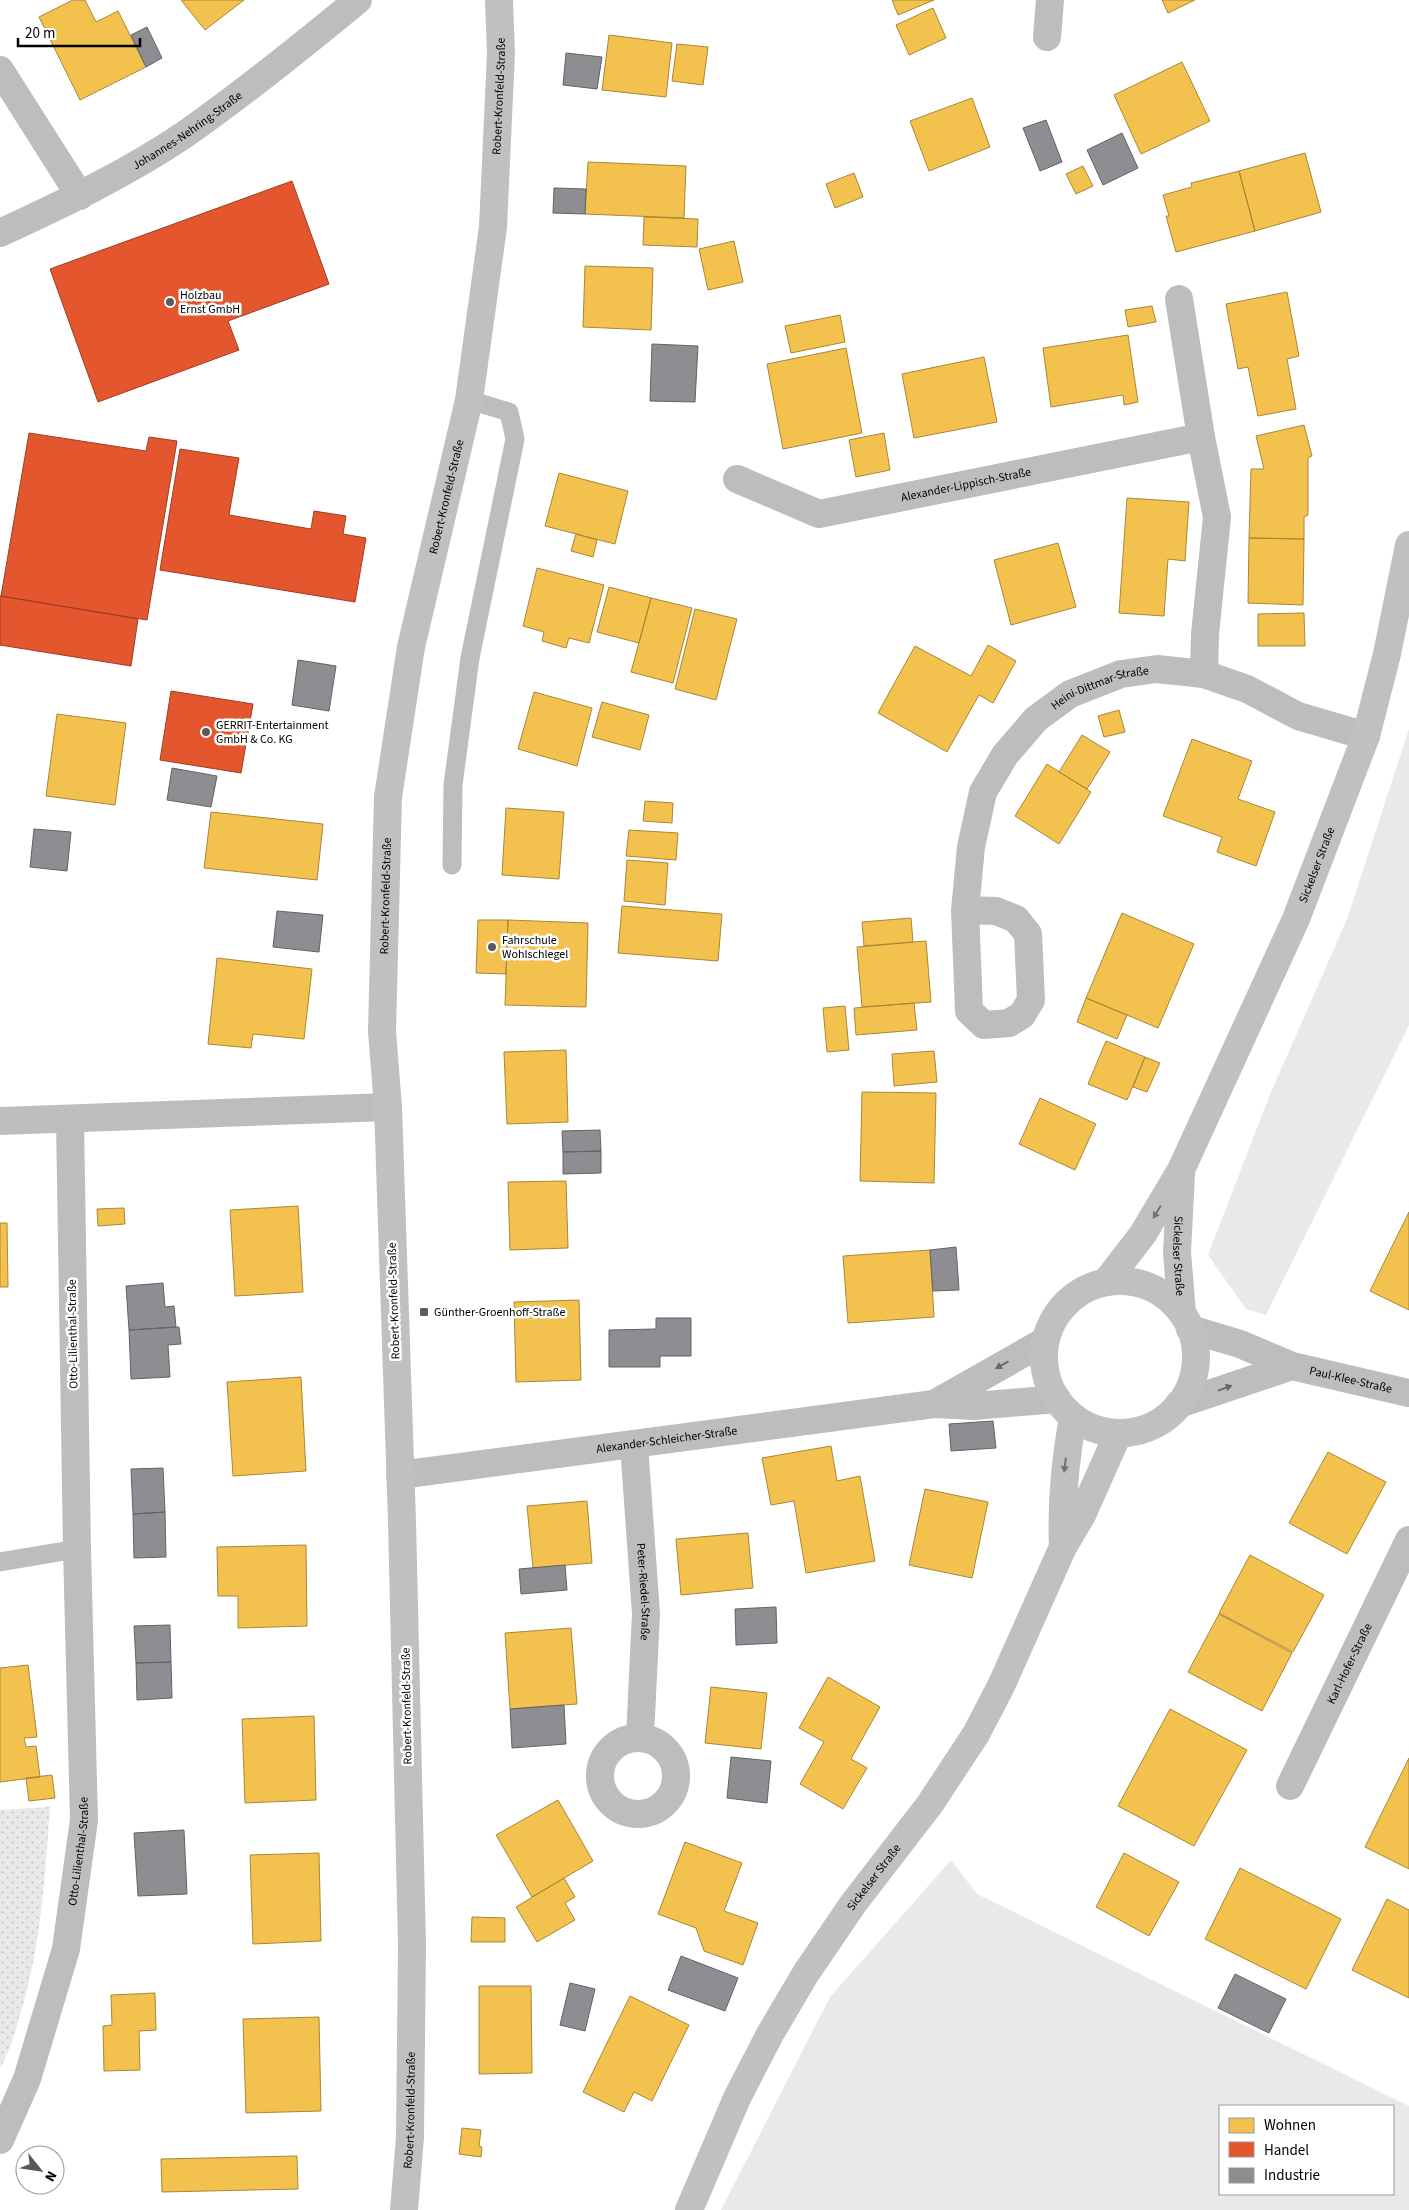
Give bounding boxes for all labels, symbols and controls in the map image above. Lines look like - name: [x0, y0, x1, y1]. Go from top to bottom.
- scale bar: [18, 15, 140, 47]
- text: 20 m: [25, 23, 55, 44]
- street label: Robert-Kronfeld-Straße: [488, 37, 510, 155]
- street label: Johannes-Nehring-Straße: [129, 87, 246, 174]
- place label: Holzbau Ernst GmbH: [180, 287, 240, 318]
- marker: Holzbau Ernst GmbH: [164, 296, 176, 308]
- street label: Robert-Kronfeld-Straße: [425, 438, 468, 556]
- street label: Alexander-Lippisch-Straße: [899, 463, 1032, 506]
- street label: Heini-Dittmar-Straße: [1047, 662, 1150, 714]
- place label: GERRIT-Entertainment GmbH & Co. KG: [216, 717, 329, 748]
- marker: GERRIT-Entertainment GmbH & Co. KG: [200, 726, 212, 738]
- street label: Sickelser Straße: [1294, 824, 1339, 905]
- street label: Robert-Kronfeld-Straße: [375, 837, 395, 955]
- place label: Fahrschule Wohlschlegel: [502, 932, 568, 963]
- marker: Fahrschule Wohlschlegel: [486, 941, 498, 953]
- one-way arrow: [1152, 1205, 1161, 1218]
- street label: Sickelser Straße: [1168, 1215, 1189, 1297]
- street label: Robert-Kronfeld-Straße: [383, 1242, 405, 1360]
- street label: Otto-Lilienthal-Straße: [64, 1279, 82, 1389]
- place label: Günther-Groenhoff-Straße: [434, 1304, 565, 1321]
- marker: Günther-Groenhoff-Straße: [418, 1306, 430, 1318]
- one-way arrow: [995, 1361, 1010, 1369]
- street label: Paul-Klee-Straße: [1308, 1362, 1394, 1397]
- one-way arrow: [1218, 1384, 1233, 1392]
- street label: Alexander-Schleicher-Straße: [595, 1422, 738, 1457]
- one-way arrow: [1061, 1458, 1069, 1474]
- street label: Peter-Riedel-Straße: [632, 1542, 655, 1641]
- street label: Karl-Hofer-Straße: [1322, 1620, 1376, 1707]
- street label: Robert-Kronfeld-Straße: [397, 1647, 417, 1765]
- street label: Otto-Lilienthal-Straße: [64, 1797, 92, 1907]
- street label: Sickelser Straße: [842, 1840, 905, 1914]
- street label: Robert-Kronfeld-Straße: [399, 2052, 419, 2169]
- legend: [1219, 2105, 1394, 2195]
- text: Wohnen: [1264, 2115, 1316, 2136]
- text: Handel: [1264, 2140, 1309, 2161]
- north arrow: [15, 2145, 65, 2195]
- text: Industrie: [1264, 2165, 1320, 2186]
- text: N: [39, 2167, 61, 2185]

